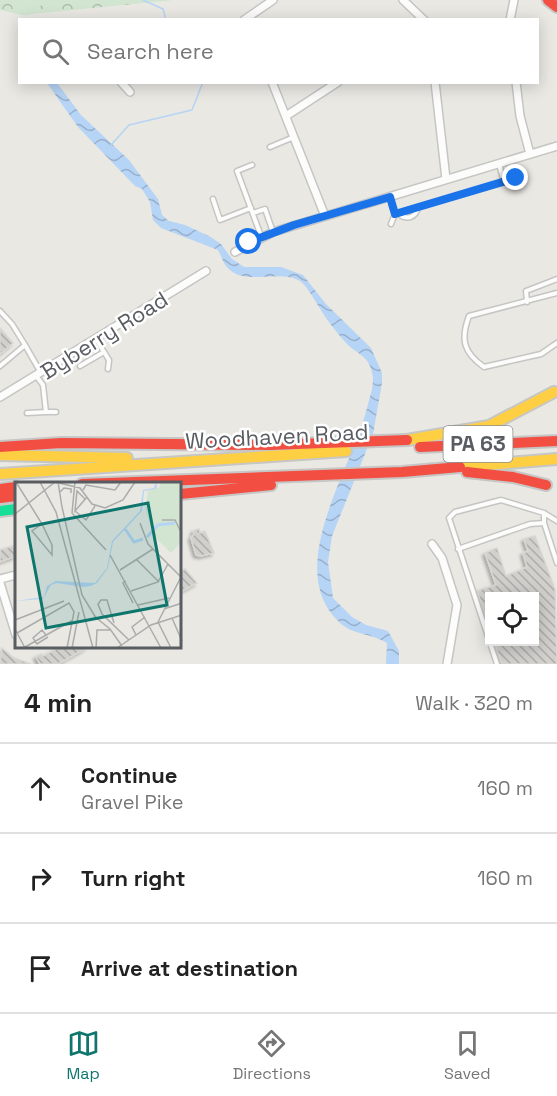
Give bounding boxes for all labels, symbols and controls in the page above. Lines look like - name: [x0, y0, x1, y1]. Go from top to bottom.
- search box: [18, 18, 539, 84]
- icon: search: [39, 35, 72, 68]
- text: Search here: [87, 37, 214, 65]
- route end: [502, 164, 528, 190]
- route start: [235, 228, 261, 254]
- street label: Byberry Road: [35, 285, 173, 385]
- street label: Woodhaven Road: [185, 417, 369, 455]
- road number: PA 63: [444, 426, 512, 462]
- inset map: [15, 482, 182, 649]
- map controls: [485, 592, 539, 646]
- button: locate: [485, 592, 539, 646]
- text: 4 min: [24, 686, 92, 720]
- text: Walk · 320 m: [415, 690, 533, 716]
- text: Continue: [81, 761, 177, 789]
- icon: ahead: [24, 772, 57, 805]
- text: 160 m: [477, 775, 533, 801]
- text: Gravel Pike: [81, 789, 184, 815]
- icon: right: [24, 862, 57, 895]
- text: Turn right: [81, 864, 186, 892]
- text: 160 m: [477, 865, 533, 891]
- icon: arrive: [24, 952, 57, 985]
- text: Arrive at destination: [81, 954, 298, 982]
- tab: Map: [66, 1027, 100, 1084]
- tab: Directions: [233, 1027, 311, 1084]
- tab: Saved: [444, 1027, 491, 1084]

